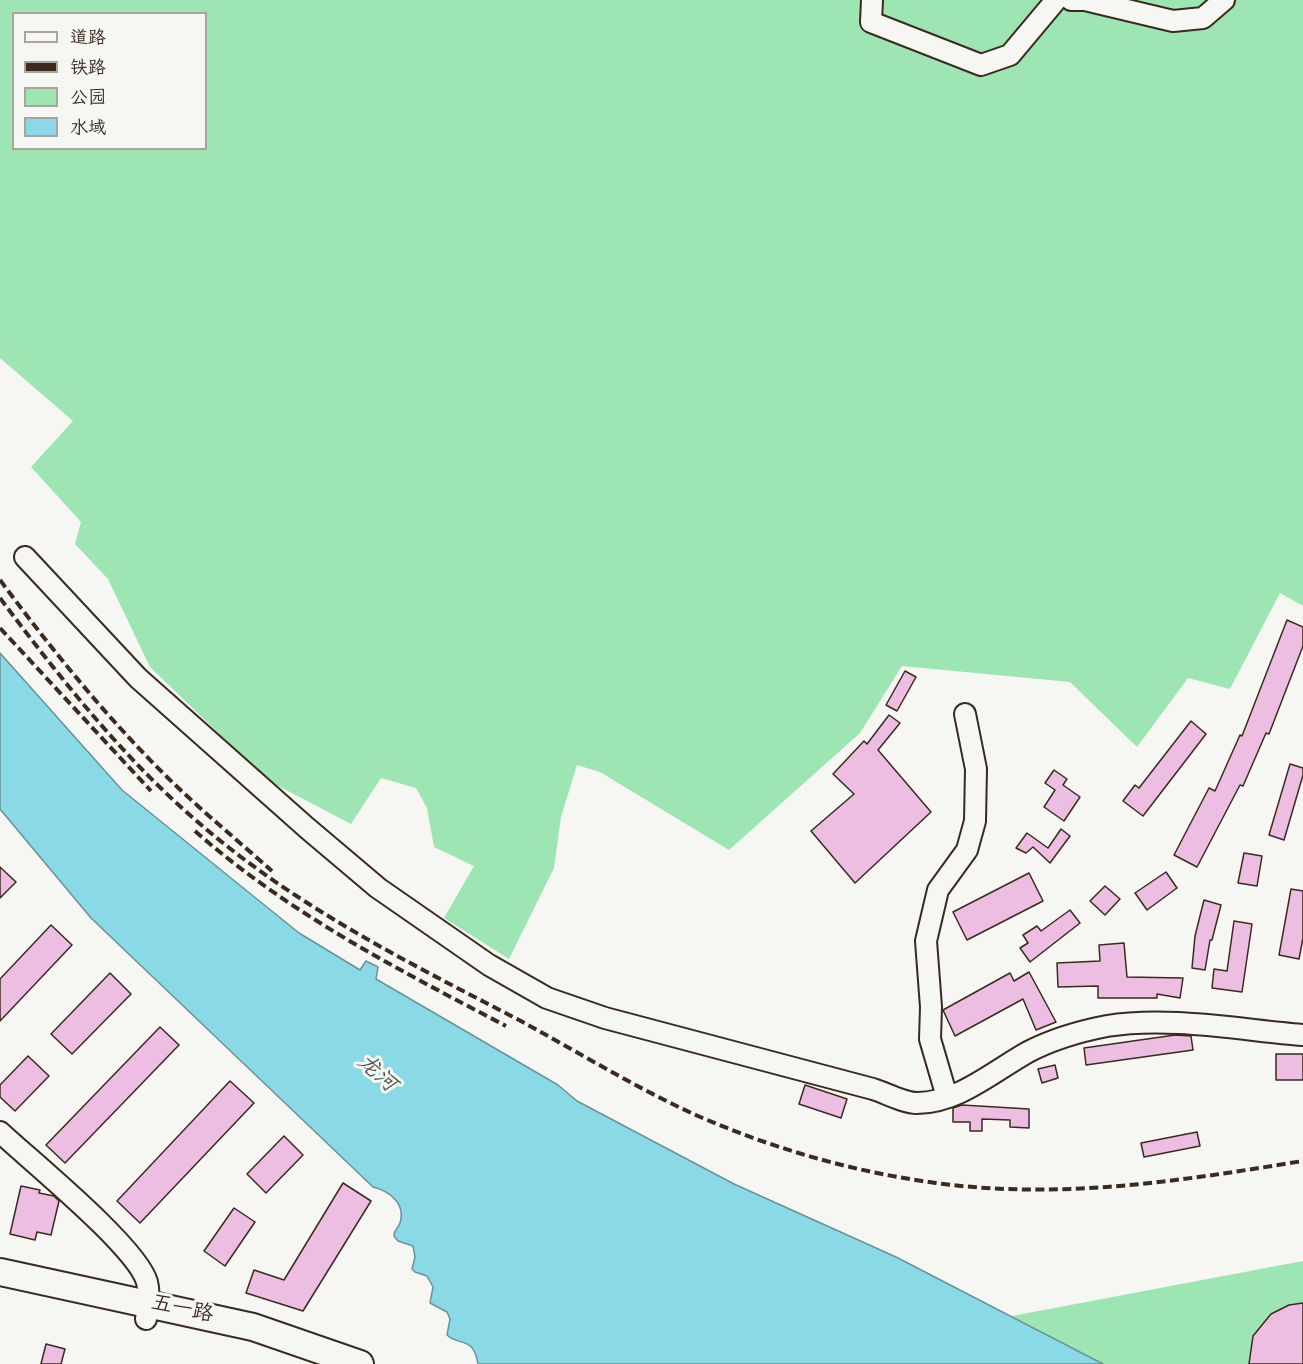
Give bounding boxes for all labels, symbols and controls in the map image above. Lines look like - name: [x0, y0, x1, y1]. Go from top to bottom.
- legend: [12, 12, 207, 150]
- text: 道路: [70, 26, 106, 50]
- text: 铁路: [70, 56, 106, 80]
- text: 公园: [70, 86, 106, 110]
- text: 水域: [70, 116, 106, 140]
- water label: 龙河: [351, 1049, 401, 1099]
- street label: 五一路: [149, 1291, 215, 1329]

